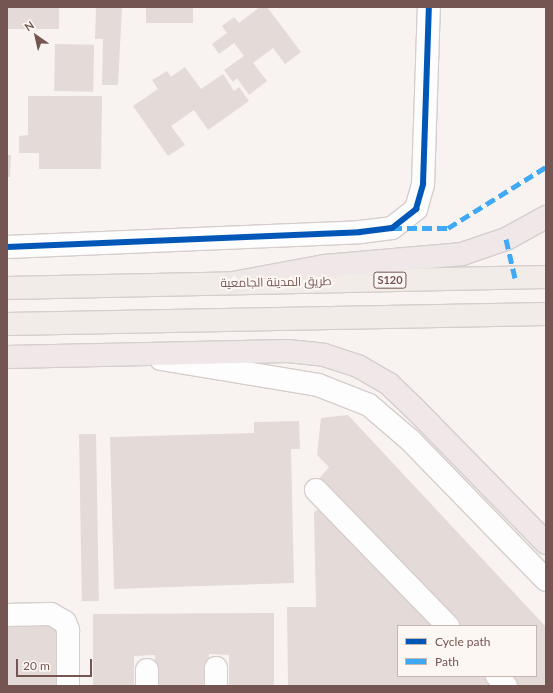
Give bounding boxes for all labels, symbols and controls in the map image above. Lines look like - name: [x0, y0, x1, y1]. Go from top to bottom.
- north arrow: [16, 16, 56, 56]
- text: N: [22, 18, 36, 33]
- road number: S120: [373, 271, 407, 289]
- street label: طريق المدينة الجامعية: [220, 274, 332, 290]
- legend: [397, 625, 537, 677]
- text: Cycle path: [435, 634, 490, 649]
- scale bar: [18, 651, 94, 677]
- text: Path: [435, 654, 459, 669]
- text: 20 m: [23, 658, 50, 673]

